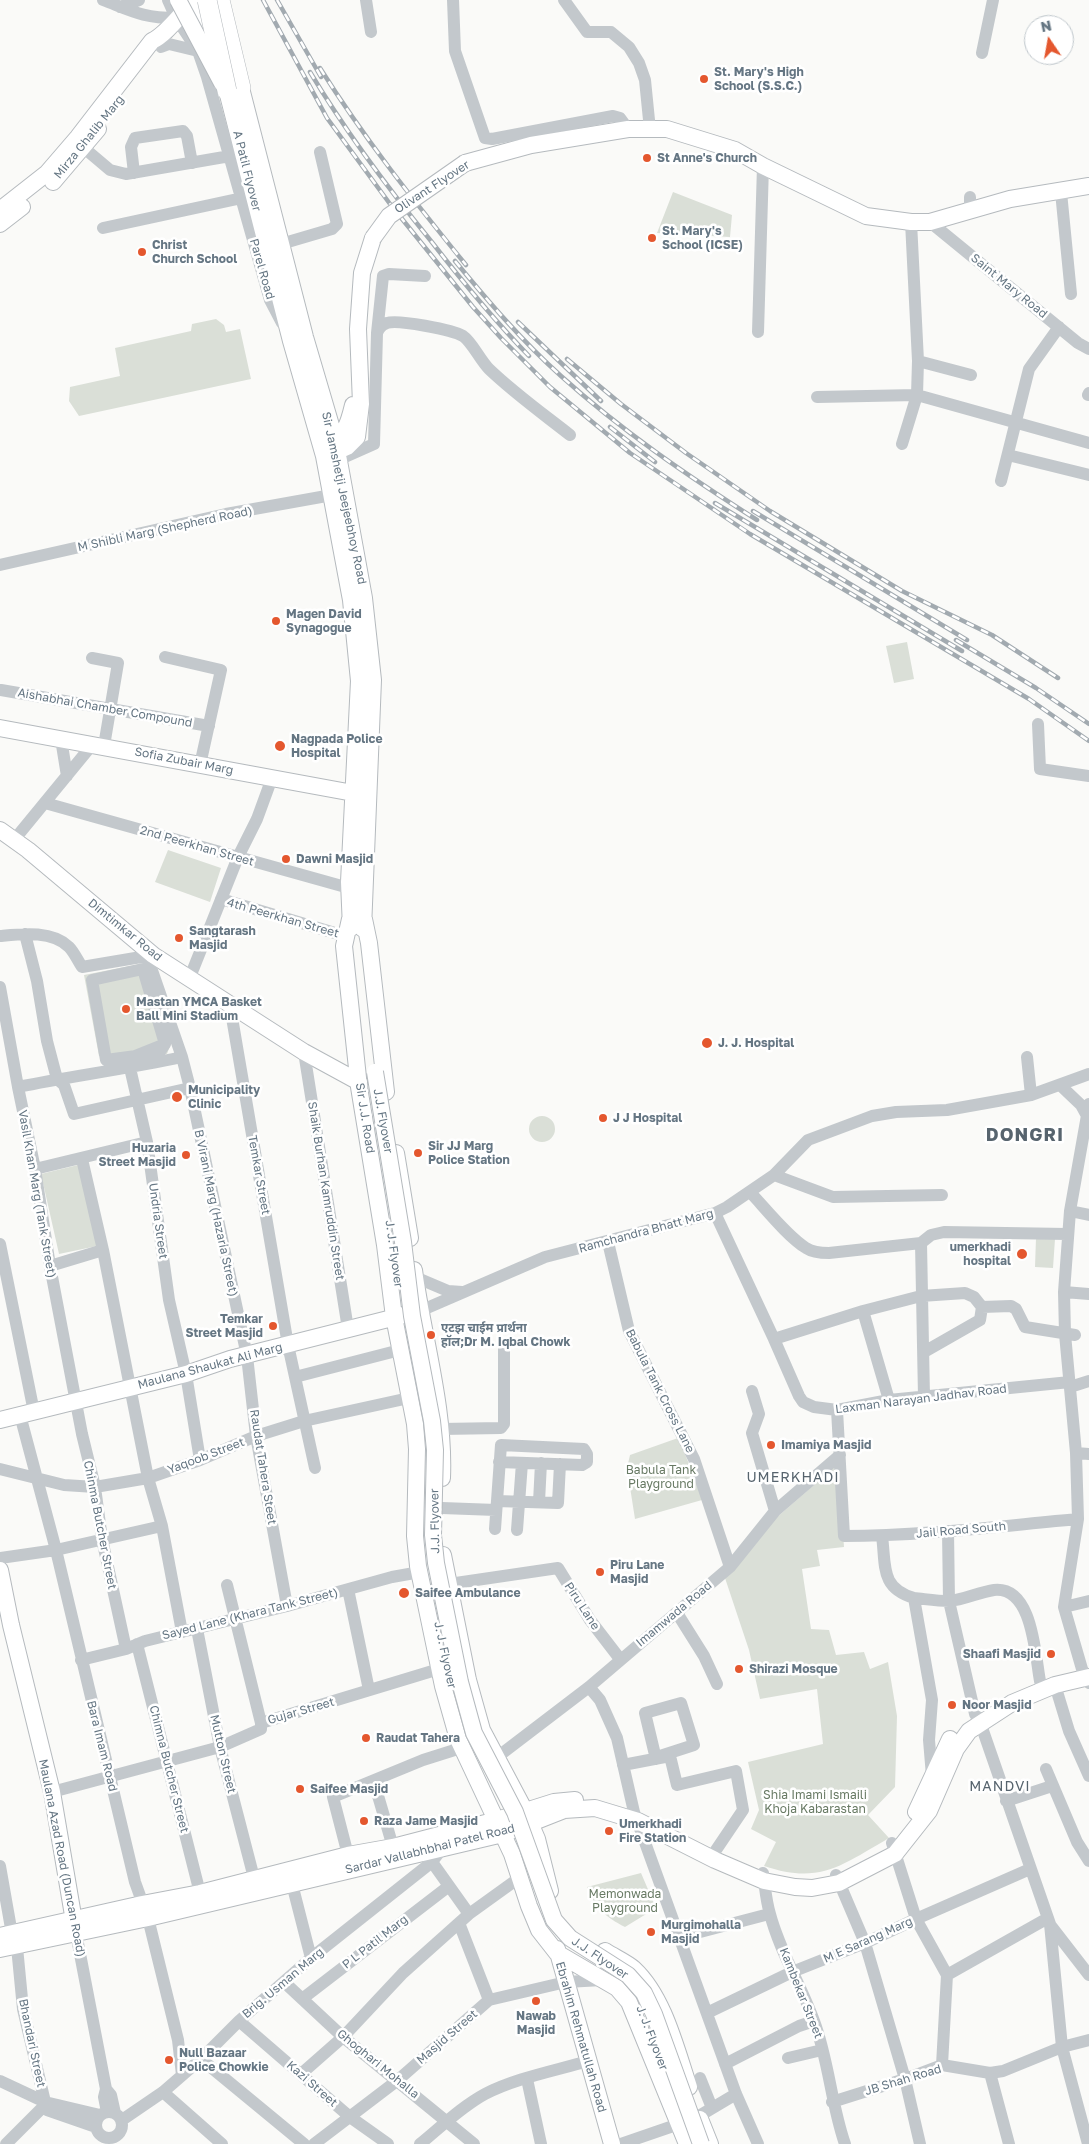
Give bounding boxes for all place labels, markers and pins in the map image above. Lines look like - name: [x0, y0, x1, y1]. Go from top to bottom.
- place label: St. Mary's High School (S.S.C.): [714, 65, 804, 93]
- marker: St. Mary's High School (S.S.C.): [698, 73, 710, 85]
- place label: St Anne's Church: [657, 151, 757, 165]
- marker: St Anne's Church: [641, 152, 653, 164]
- place label: St. Mary's School (ICSE): [662, 224, 743, 252]
- marker: St. Mary's School (ICSE): [646, 232, 658, 244]
- place label: Christ Church School: [152, 238, 237, 266]
- marker: Christ Church School: [136, 246, 148, 258]
- place label: Magen David Synagogue: [286, 607, 362, 635]
- marker: Magen David Synagogue: [270, 615, 282, 627]
- place label: Nagpada Police Hospital: [291, 732, 383, 760]
- marker: Nagpada Police Hospital: [273, 739, 287, 753]
- place label: Dawni Masjid: [296, 852, 373, 866]
- marker: Dawni Masjid: [280, 853, 292, 865]
- place label: Sangtarash Masjid: [189, 924, 256, 952]
- marker: Sangtarash Masjid: [173, 932, 185, 944]
- place label: Mastan YMCA Basket Ball Mini Stadium: [136, 995, 262, 1023]
- marker: Mastan YMCA Basket Ball Mini Stadium: [120, 1003, 132, 1015]
- marker: J. J. Hospital: [700, 1036, 714, 1050]
- place label: J. J. Hospital: [718, 1036, 794, 1050]
- place label: Municipality Clinic: [188, 1083, 260, 1111]
- marker: Municipality Clinic: [170, 1090, 184, 1104]
- place label: J J Hospital: [613, 1111, 682, 1125]
- marker: J J Hospital: [597, 1112, 609, 1124]
- place label: Sir JJ Marg Police Station: [428, 1139, 510, 1167]
- place label: Huzaria Street Masjid: [99, 1141, 176, 1169]
- marker: Sir JJ Marg Police Station: [412, 1147, 424, 1159]
- marker: Huzaria Street Masjid: [180, 1149, 192, 1161]
- place label: umerkhadi hospital: [950, 1240, 1011, 1268]
- marker: umerkhadi hospital: [1015, 1247, 1029, 1261]
- place label: Temkar Street Masjid: [186, 1312, 263, 1340]
- marker: Temkar Street Masjid: [267, 1320, 279, 1332]
- place label: एटझ चाईम प्रार्थना हॉल;Dr M. Iqbal Chowk: [441, 1321, 570, 1349]
- marker: एटझ चाईम प्रार्थना हॉल;Dr M. Iqbal Chowk: [425, 1329, 437, 1341]
- place label: Imamiya Masjid: [781, 1438, 871, 1452]
- marker: Imamiya Masjid: [765, 1439, 777, 1451]
- place label: Piru Lane Masjid: [610, 1558, 664, 1586]
- marker: Piru Lane Masjid: [594, 1566, 606, 1578]
- marker: Saifee Ambulance: [397, 1586, 411, 1600]
- place label: Saifee Ambulance: [415, 1586, 521, 1600]
- place label: Shaafi Masjid: [963, 1647, 1041, 1661]
- marker: Shaafi Masjid: [1045, 1648, 1057, 1660]
- place label: Shirazi Mosque: [749, 1662, 838, 1676]
- marker: Shirazi Mosque: [733, 1663, 745, 1675]
- place label: Noor Masjid: [962, 1698, 1032, 1712]
- marker: Noor Masjid: [946, 1699, 958, 1711]
- place label: Raudat Tahera: [376, 1731, 460, 1745]
- marker: Raudat Tahera: [360, 1732, 372, 1744]
- place label: Saifee Masjid: [310, 1782, 388, 1796]
- marker: Saifee Masjid: [294, 1783, 306, 1795]
- place label: Raza Jame Masjid: [374, 1814, 478, 1828]
- marker: Raza Jame Masjid: [358, 1815, 370, 1827]
- place label: Umerkhadi Fire Station: [619, 1817, 686, 1845]
- marker: Umerkhadi Fire Station: [603, 1825, 615, 1837]
- place label: Murgimohalla Masjid: [661, 1918, 741, 1946]
- marker: Murgimohalla Masjid: [645, 1926, 657, 1938]
- marker: Nawab Masjid: [530, 1995, 542, 2007]
- place label: Nawab Masjid: [516, 2009, 556, 2037]
- place label: Null Bazaar Police Chowkie: [179, 2046, 269, 2074]
- marker: Null Bazaar Police Chowkie: [163, 2054, 175, 2066]

